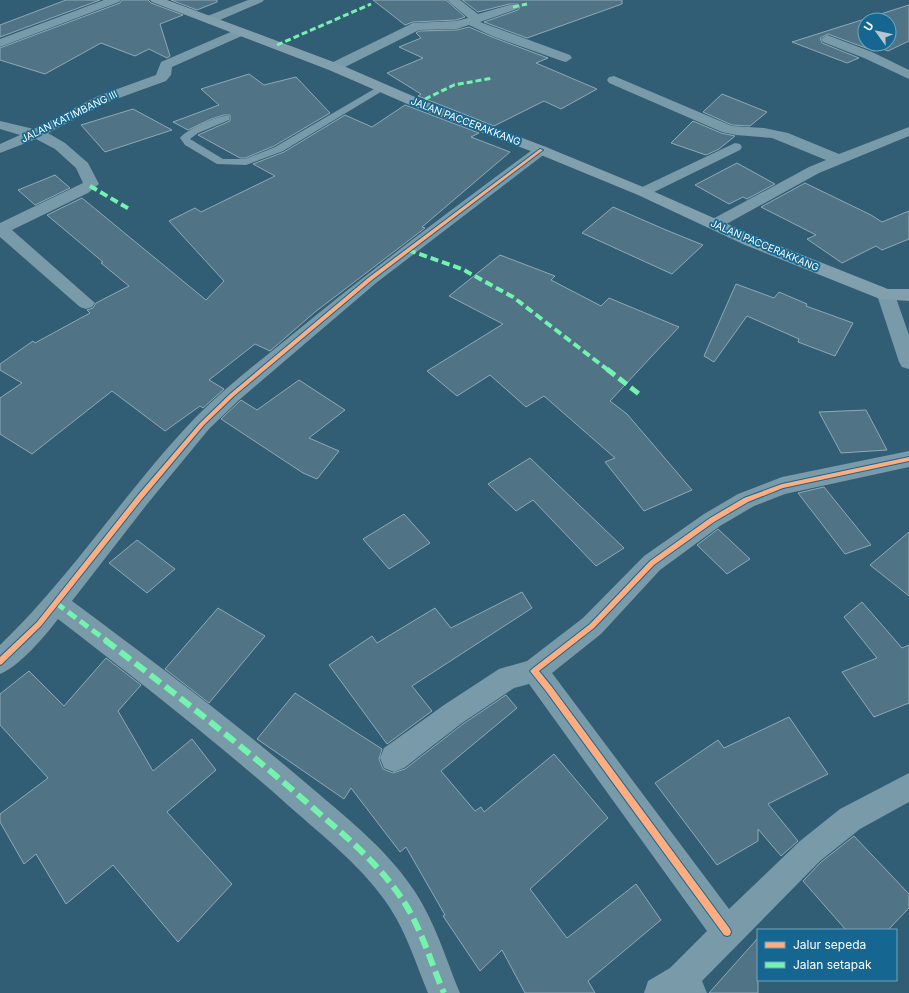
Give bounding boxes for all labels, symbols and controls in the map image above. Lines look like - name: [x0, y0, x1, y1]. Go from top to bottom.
- north arrow: [857, 12, 897, 52]
- text: U: [861, 19, 877, 34]
- street label: JALAN KATIMBANG III: [19, 87, 119, 145]
- street label: JALAN PACCERAKKANG: [409, 94, 523, 148]
- street label: JALAN PACCERAKKANG: [709, 217, 821, 273]
- legend: [757, 929, 897, 981]
- text: Jalur sepeda: [793, 937, 866, 952]
- text: Jalan setapak: [793, 957, 872, 972]

